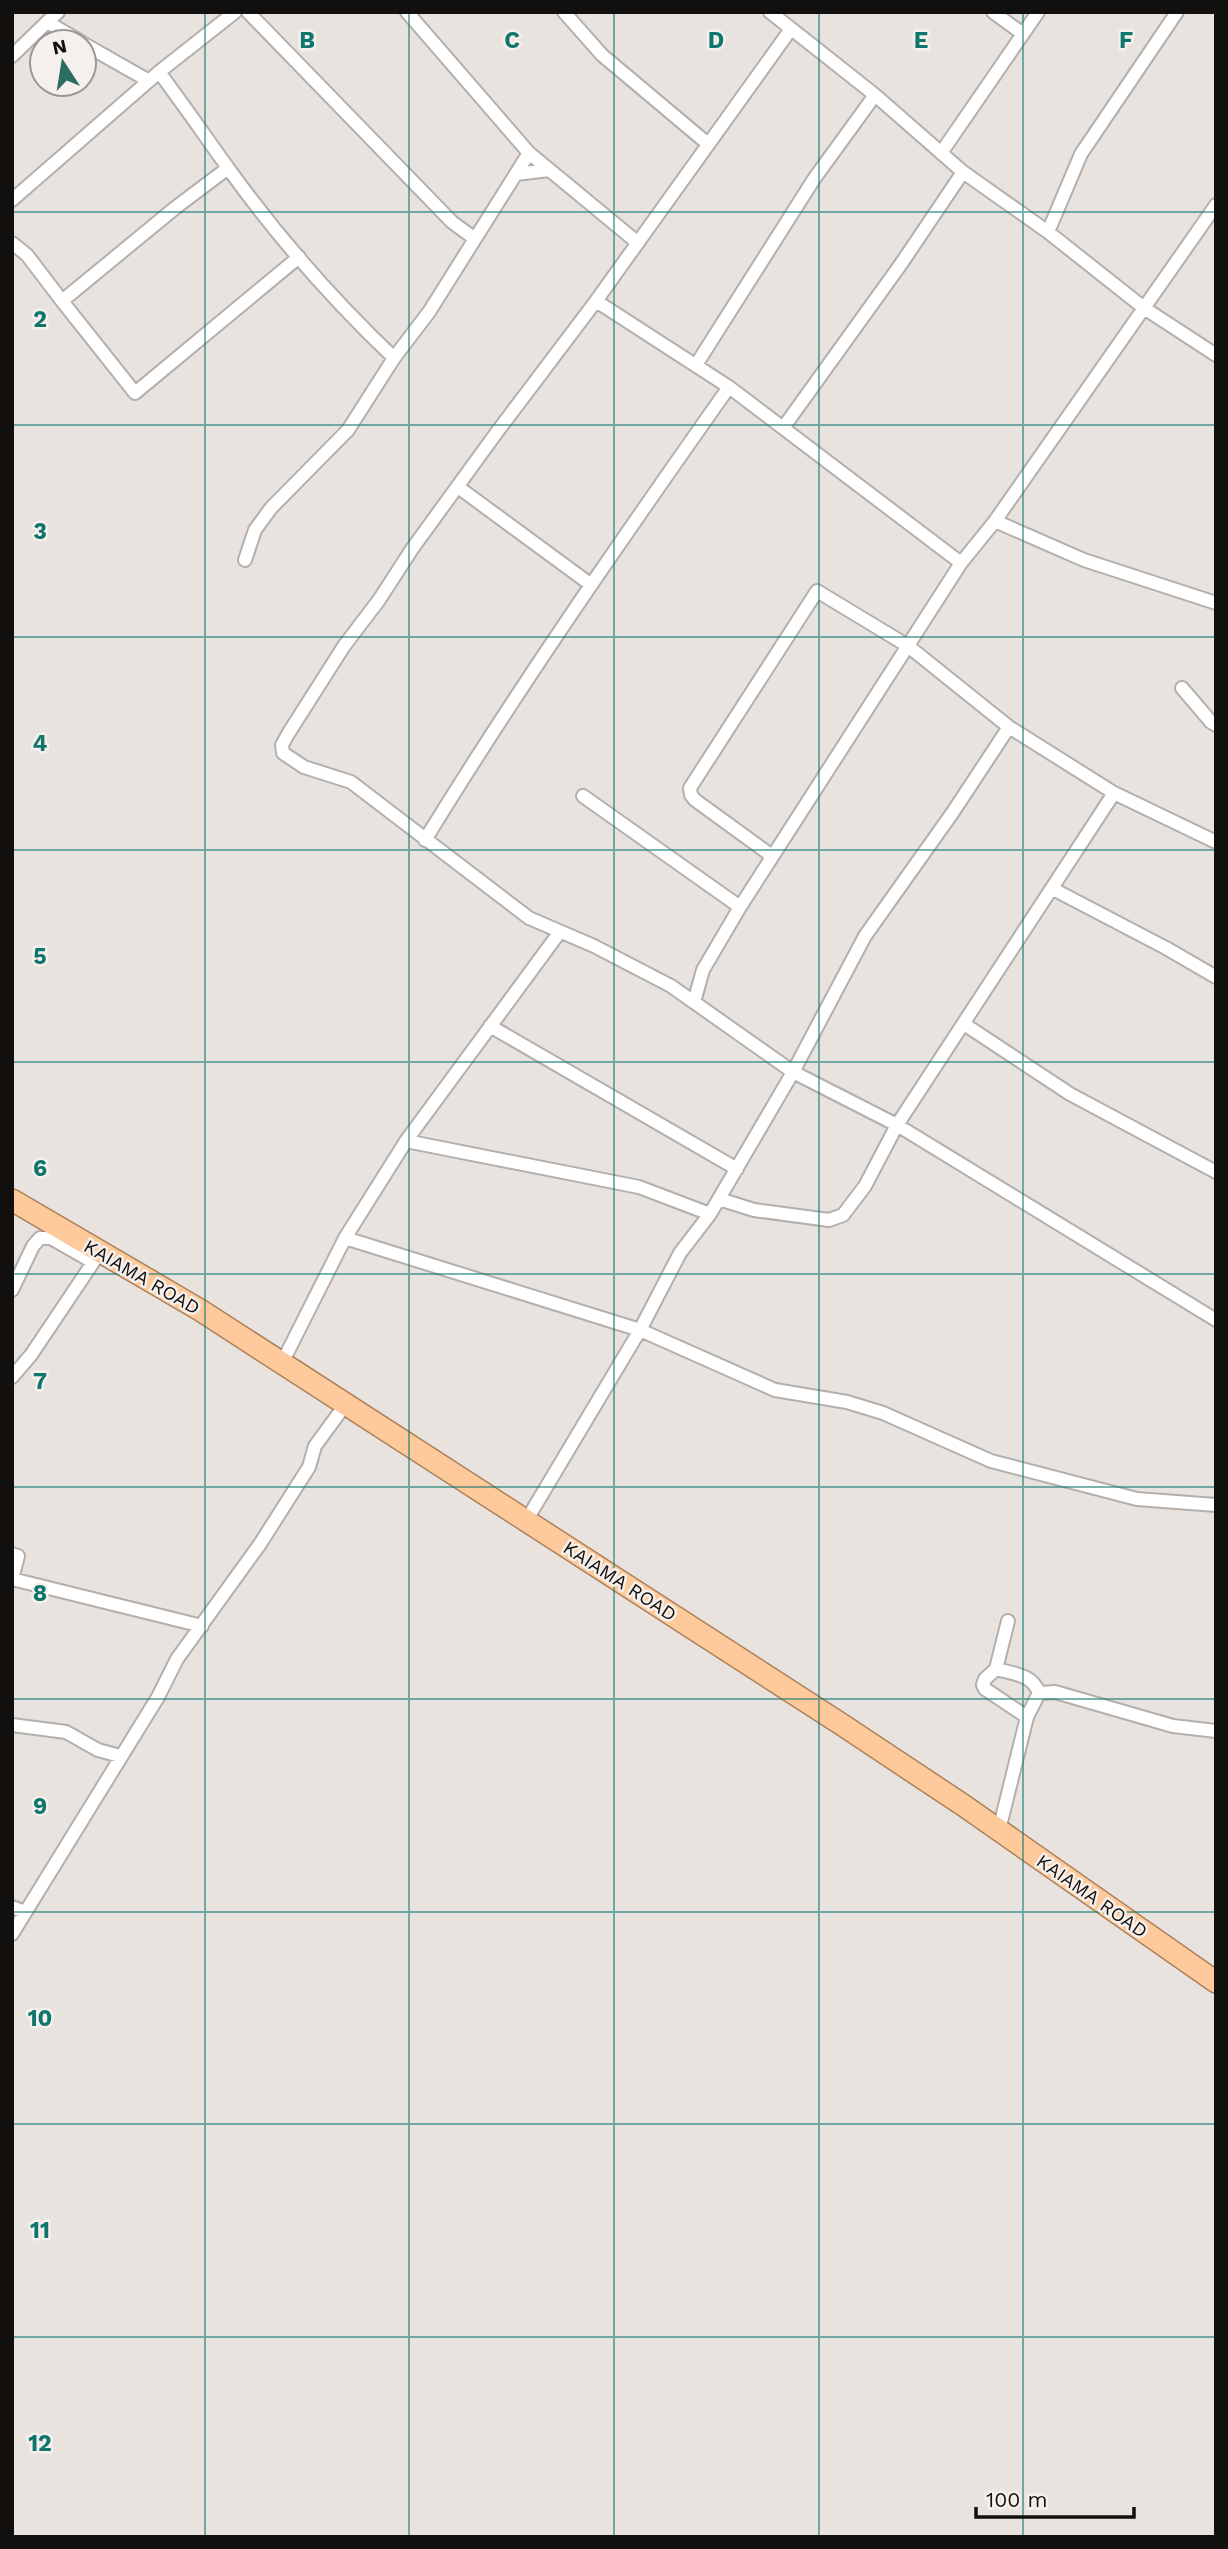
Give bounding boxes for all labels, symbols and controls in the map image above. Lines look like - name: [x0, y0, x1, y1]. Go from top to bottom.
- text: B: [299, 27, 315, 54]
- text: C: [504, 27, 520, 54]
- text: D: [708, 27, 724, 54]
- text: E: [914, 27, 928, 54]
- text: F: [1119, 27, 1133, 54]
- north arrow: [28, 28, 98, 98]
- text: N: [50, 34, 69, 60]
- text: 2: [33, 306, 47, 333]
- text: 3: [33, 518, 47, 545]
- text: 4: [33, 730, 48, 757]
- text: 5: [33, 943, 47, 970]
- text: 6: [33, 1155, 47, 1182]
- street label: KAIAMA ROAD: [80, 1234, 204, 1320]
- text: 7: [33, 1368, 47, 1395]
- street label: KAIAMA ROAD: [559, 1536, 681, 1626]
- text: 8: [33, 1580, 47, 1607]
- text: 9: [33, 1793, 47, 1820]
- street label: KAIAMA ROAD: [1032, 1849, 1152, 1943]
- text: 10: [28, 2005, 52, 2032]
- text: 11: [30, 2217, 50, 2244]
- text: 12: [28, 2430, 52, 2457]
- scale bar: [976, 2476, 1134, 2520]
- text: 100 m: [986, 2487, 1048, 2512]

